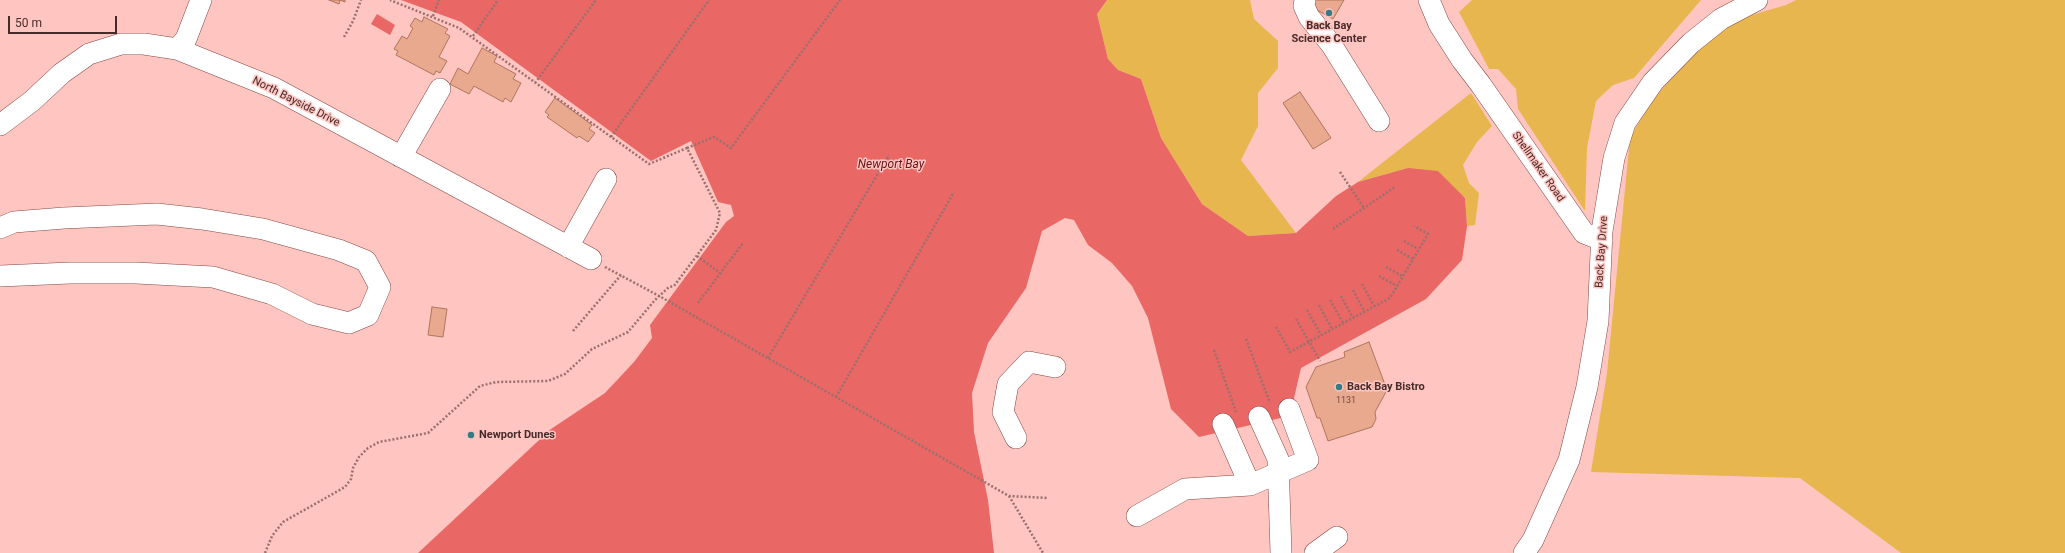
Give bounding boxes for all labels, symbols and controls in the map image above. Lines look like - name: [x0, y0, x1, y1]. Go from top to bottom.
- scale bar: [10, 8, 119, 34]
- marker: Back Bay Science Center: [1324, 8, 1334, 18]
- text: 50 m: [15, 16, 42, 30]
- place label: Back Bay Science Center: [1292, 19, 1366, 45]
- street label: North Bayside Drive: [250, 74, 342, 130]
- street label: Shellmaker Road: [1509, 129, 1567, 205]
- water label: Newport Bay: [858, 158, 924, 172]
- street label: Back Bay Drive: [1593, 215, 1611, 289]
- place label: Back Bay Bistro: [1347, 380, 1425, 394]
- marker: Back Bay Bistro: [1334, 382, 1344, 392]
- house number: 1131: [1336, 396, 1356, 406]
- place label: Newport Dunes: [479, 428, 555, 442]
- marker: Newport Dunes: [466, 430, 476, 440]

